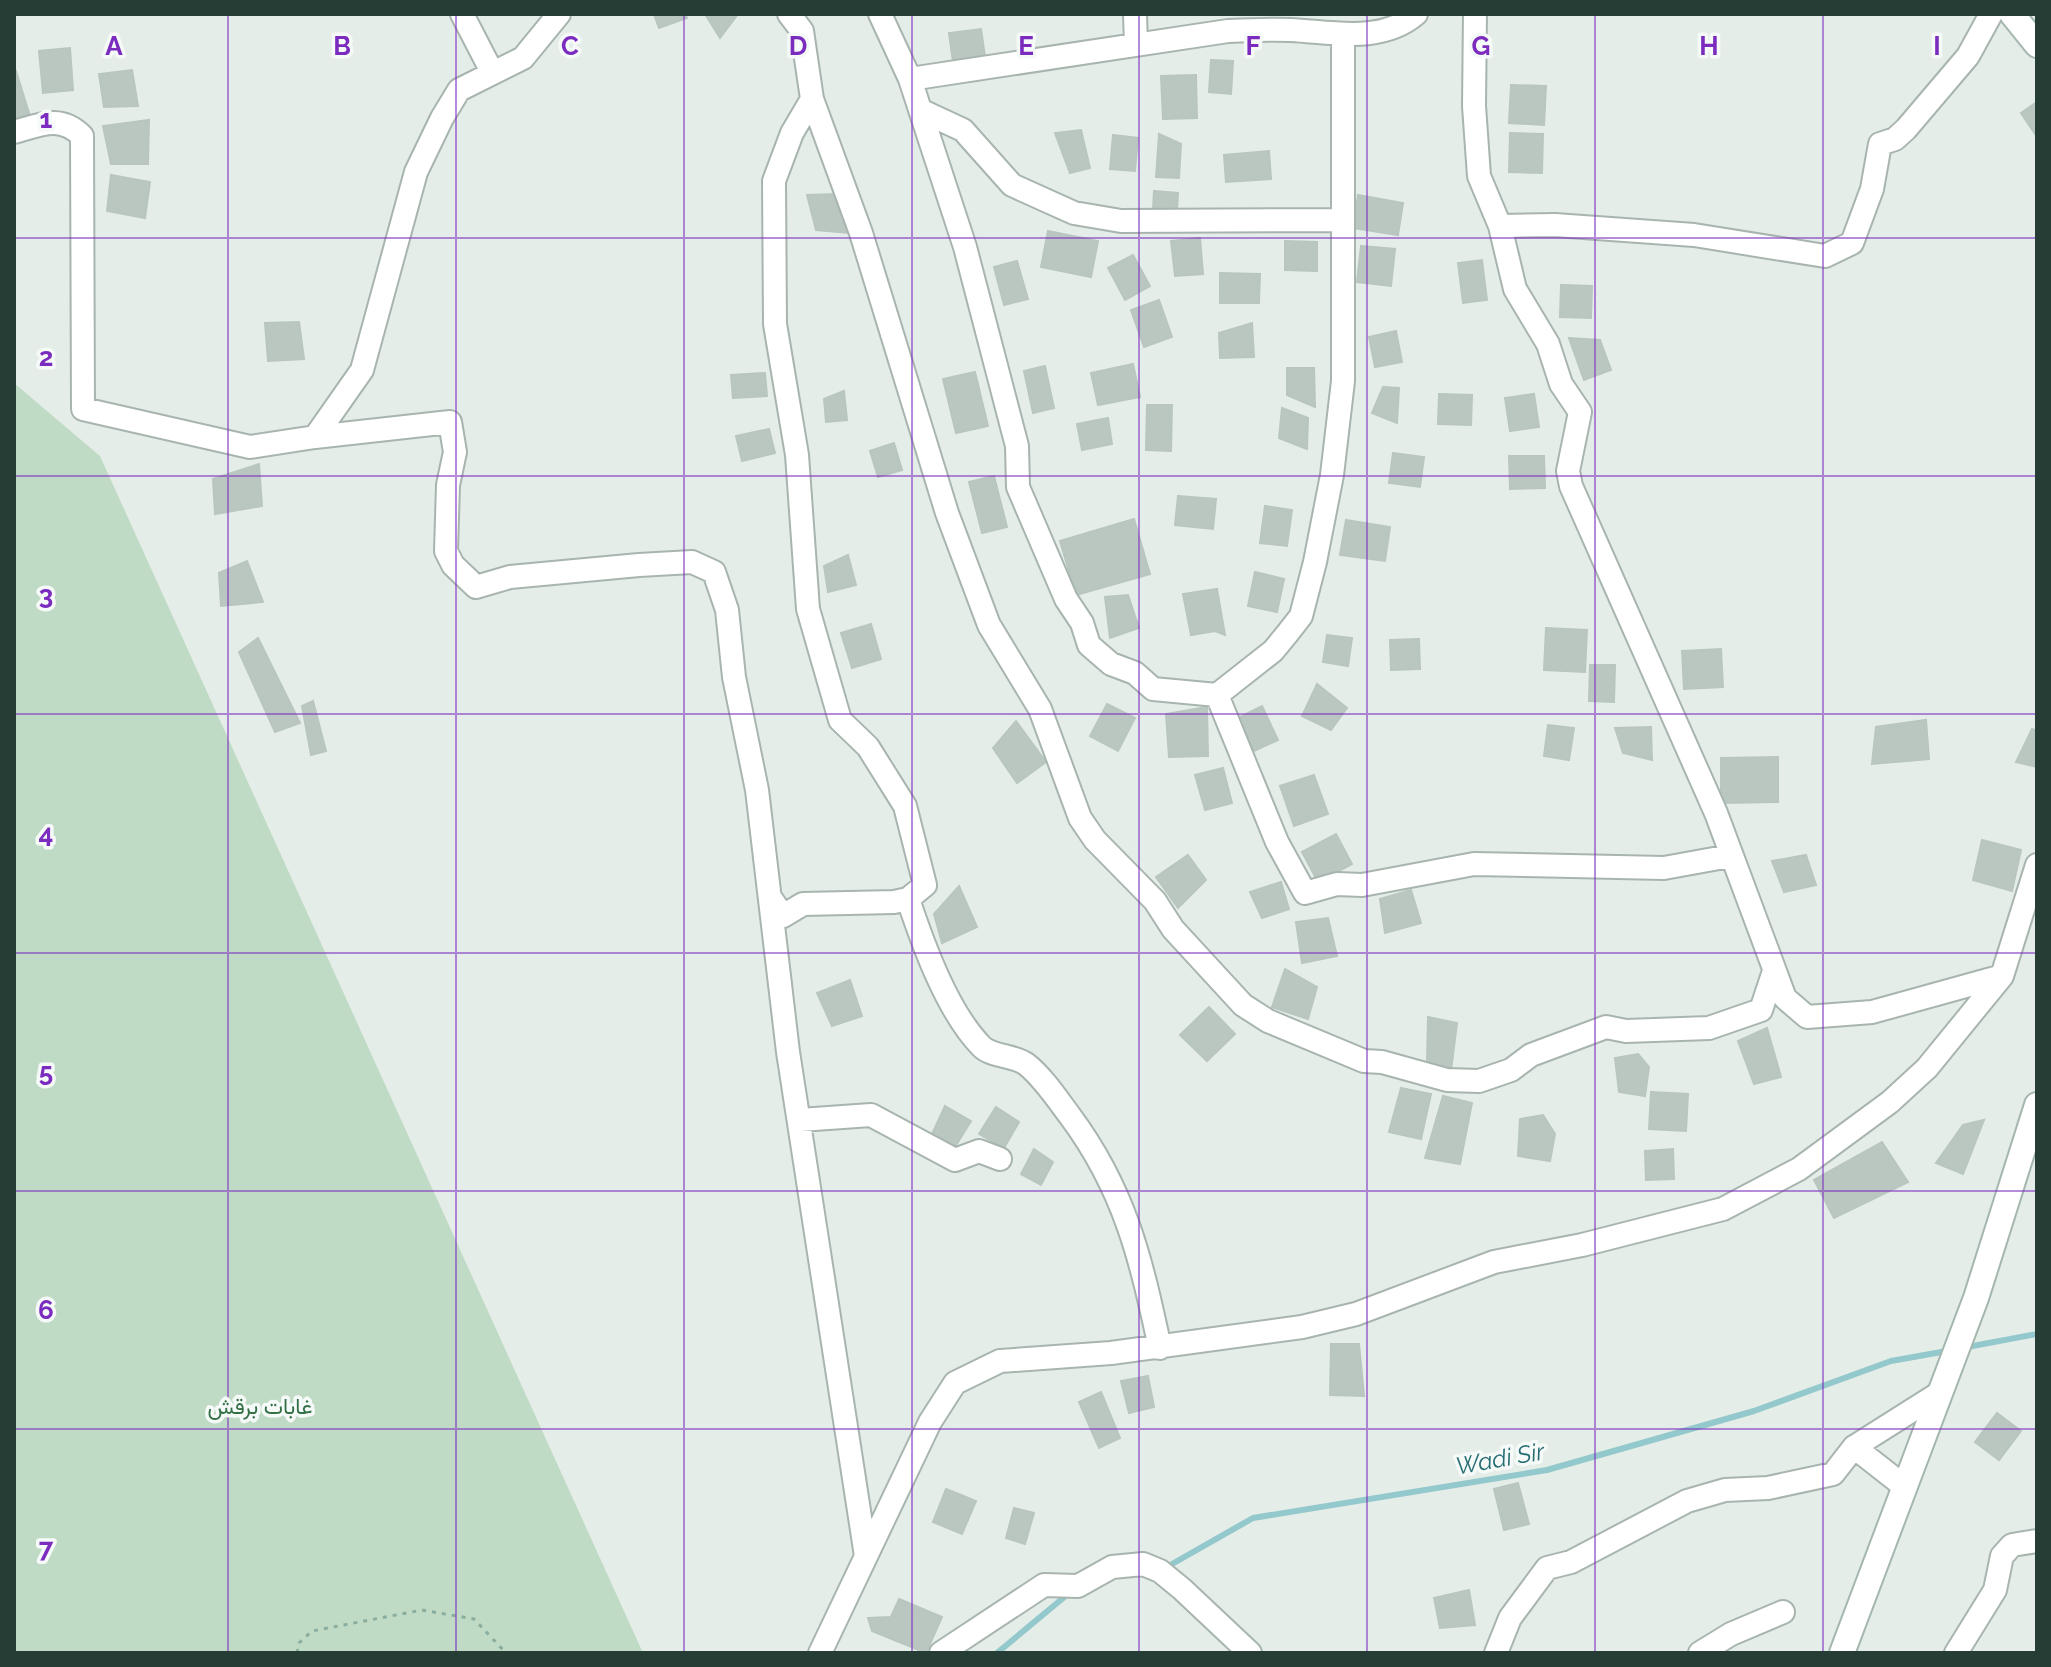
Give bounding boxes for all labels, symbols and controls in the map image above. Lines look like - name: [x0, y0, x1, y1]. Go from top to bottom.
- text: A: [105, 31, 123, 61]
- text: B: [333, 31, 351, 61]
- text: C: [561, 31, 579, 61]
- text: D: [789, 31, 807, 61]
- text: E: [1018, 31, 1034, 61]
- text: F: [1246, 31, 1261, 61]
- text: G: [1472, 31, 1490, 61]
- text: H: [1699, 31, 1719, 61]
- text: I: [1933, 31, 1941, 61]
- text: 1: [40, 104, 53, 134]
- text: 2: [39, 342, 53, 372]
- text: 3: [39, 580, 53, 610]
- text: 4: [39, 819, 53, 849]
- text: 5: [39, 1057, 53, 1087]
- text: 6: [38, 1295, 54, 1325]
- park label: غابات برقش: [207, 1393, 313, 1420]
- water label: Wadi Sir: [1453, 1436, 1547, 1481]
- text: 7: [39, 1533, 54, 1563]

